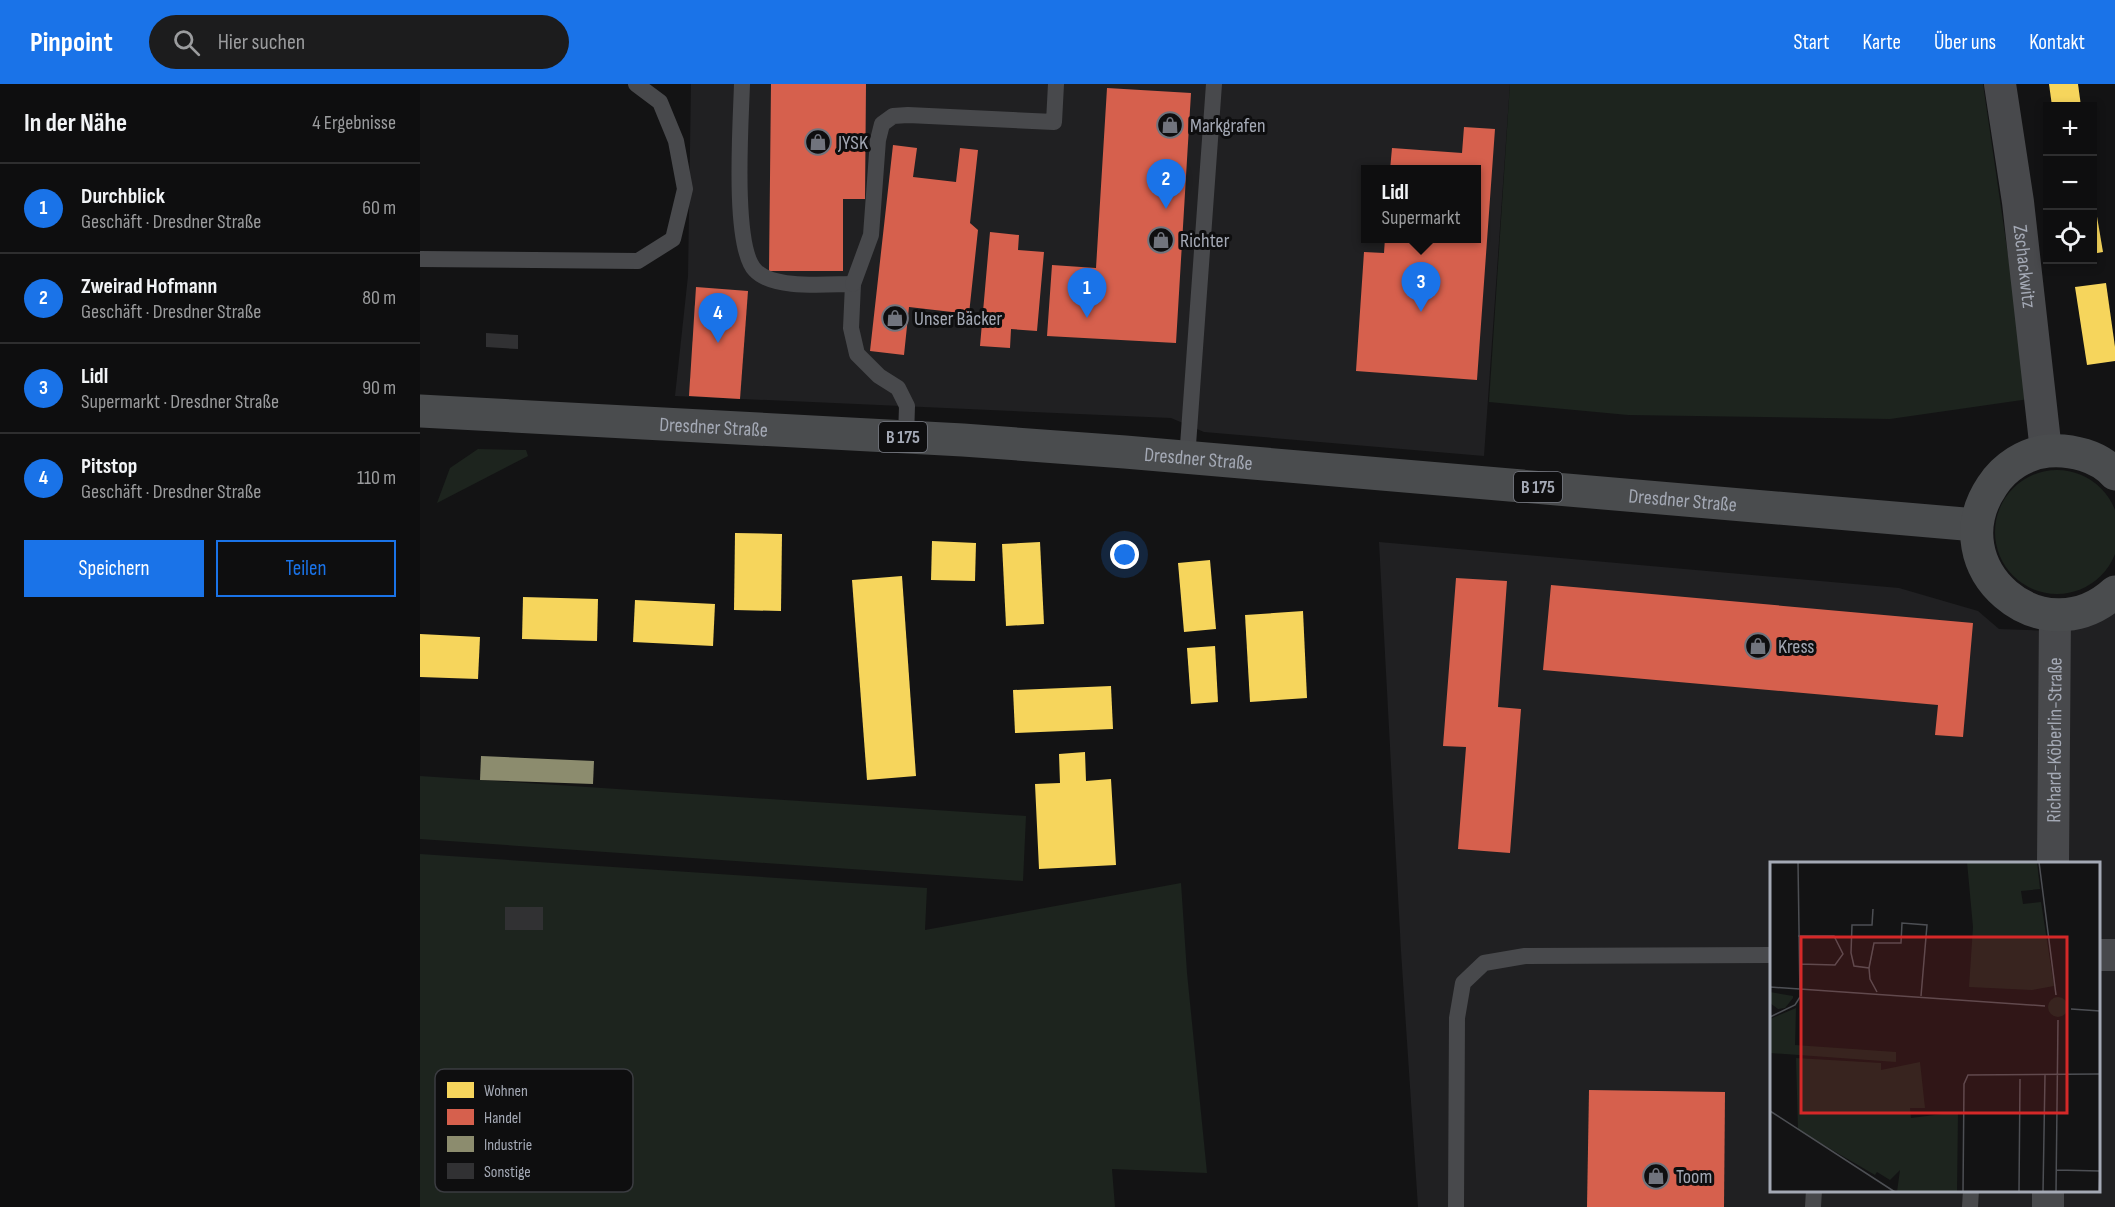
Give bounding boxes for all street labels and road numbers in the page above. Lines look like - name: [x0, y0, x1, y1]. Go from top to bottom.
- street label: Zschackwitz: [2008, 223, 2041, 309]
- street label: Dresdner Straße: [659, 413, 768, 443]
- road number: B 175: [879, 422, 927, 452]
- street label: Dresdner Straße: [1143, 443, 1254, 476]
- road number: B 175: [1514, 472, 1562, 502]
- street label: Dresdner Straße: [1628, 484, 1738, 517]
- street label: Richard-Köberlin-Straße: [2042, 657, 2068, 823]

